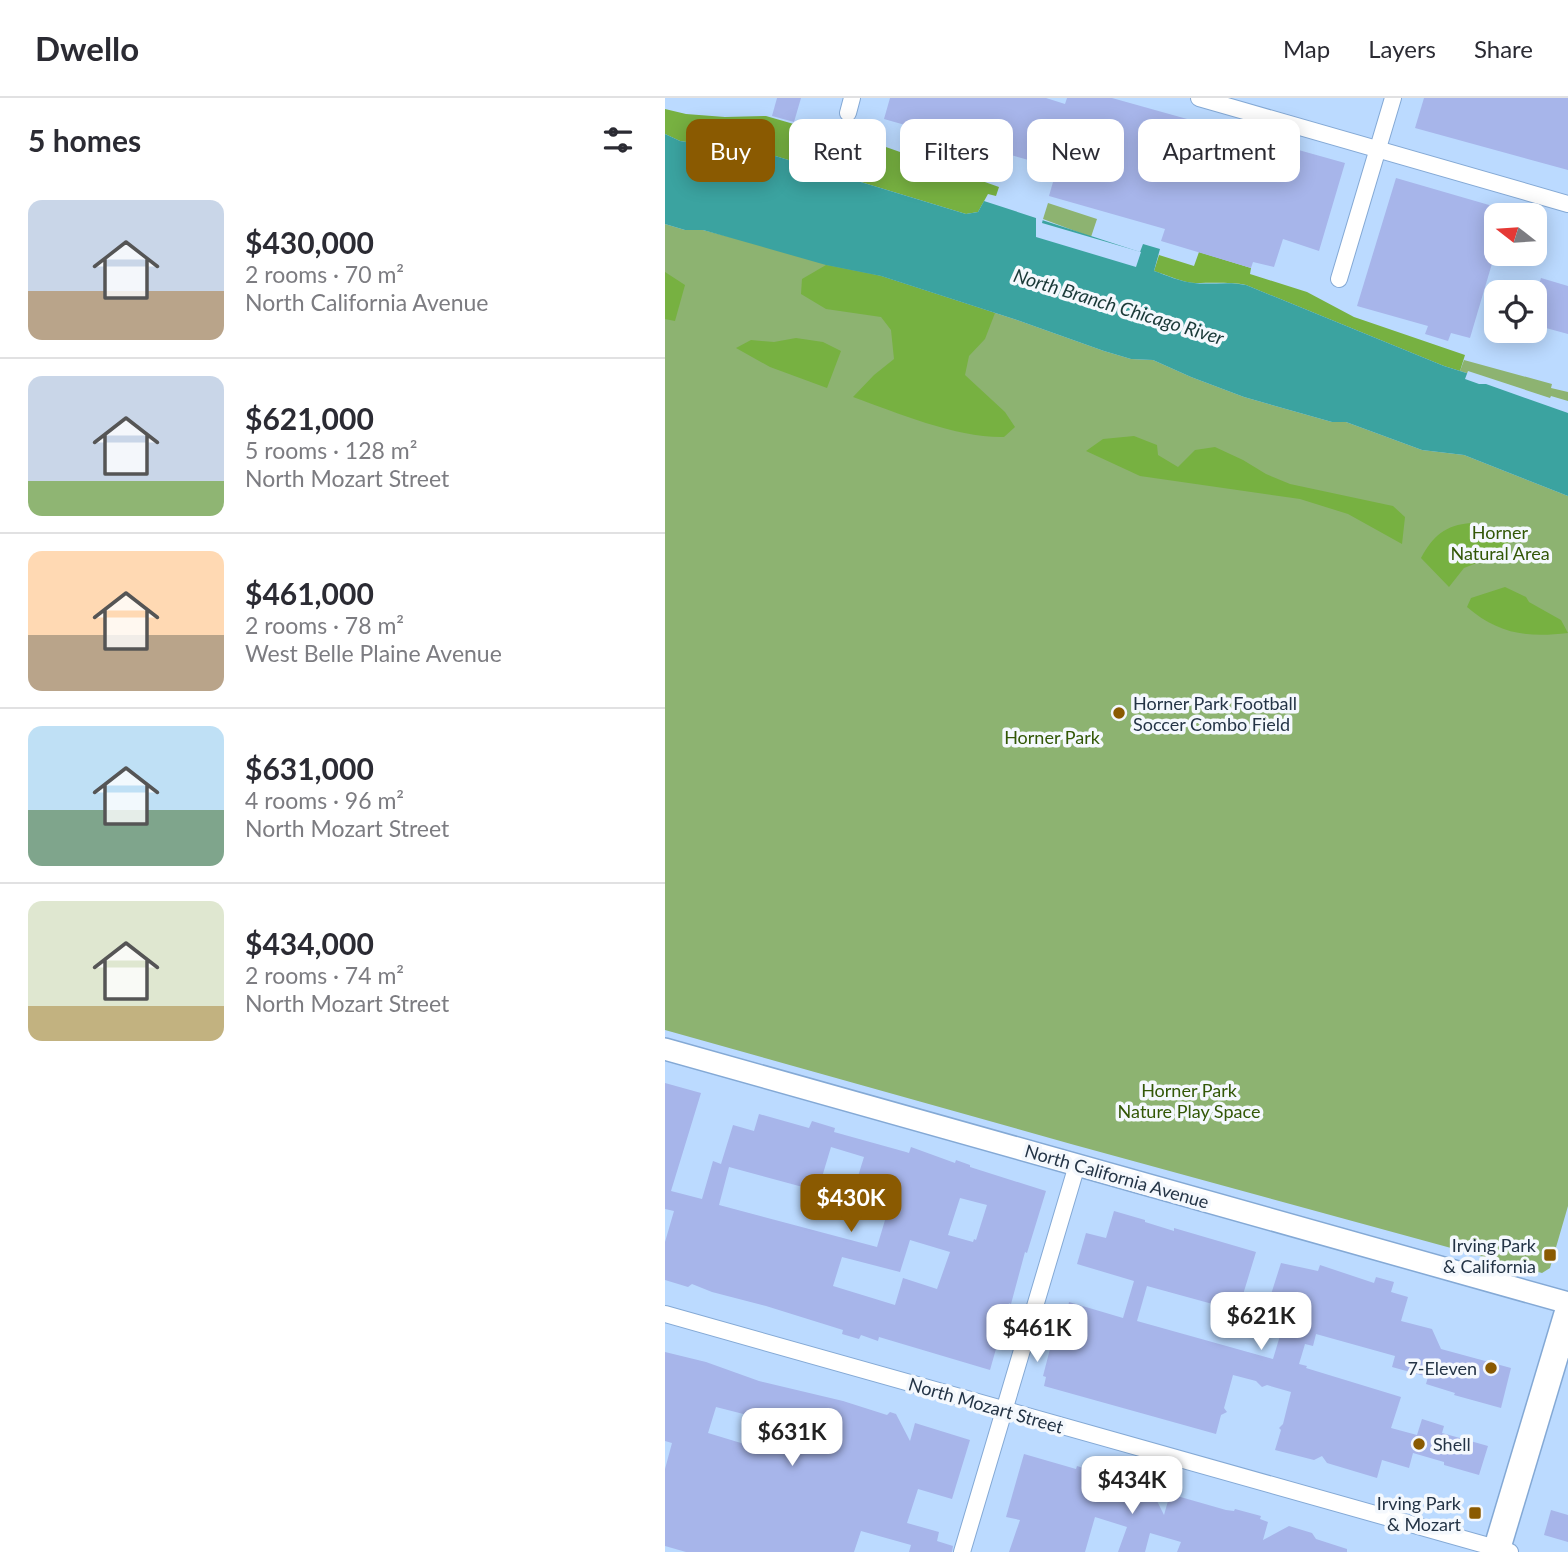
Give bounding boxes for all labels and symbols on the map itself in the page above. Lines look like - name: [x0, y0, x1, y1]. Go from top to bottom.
- north arrow: [1484, 203, 1547, 266]
- water label: North Branch Chicago River: [1011, 263, 1227, 349]
- park label: Horner Natural Area: [1450, 521, 1550, 564]
- place label: Horner Park Football Soccer Combo Field: [1133, 692, 1297, 735]
- marker: Horner Park Football Soccer Combo Field: [1111, 705, 1127, 721]
- park label: Horner Park: [1004, 726, 1101, 748]
- park label: Horner Park Nature Play Space: [1118, 1079, 1260, 1122]
- street label: North California Avenue: [1022, 1139, 1212, 1213]
- pin: $430K: [802, 1174, 900, 1234]
- place label: Irving Park & California: [1443, 1234, 1537, 1277]
- marker: Irving Park & California: [1542, 1247, 1558, 1263]
- pin: $621K: [1212, 1292, 1310, 1352]
- pin: $461K: [988, 1304, 1086, 1364]
- place label: 7-Eleven: [1407, 1357, 1477, 1379]
- marker: 7-Eleven: [1483, 1360, 1499, 1376]
- street label: North Mozart Street: [906, 1372, 1066, 1438]
- pin: $631K: [743, 1408, 841, 1468]
- place label: Shell: [1433, 1433, 1471, 1455]
- marker: Shell: [1411, 1436, 1427, 1452]
- pin: $434K: [1083, 1456, 1181, 1516]
- place label: Irving Park & Mozart: [1377, 1492, 1462, 1535]
- marker: Irving Park & Mozart: [1467, 1505, 1483, 1521]

